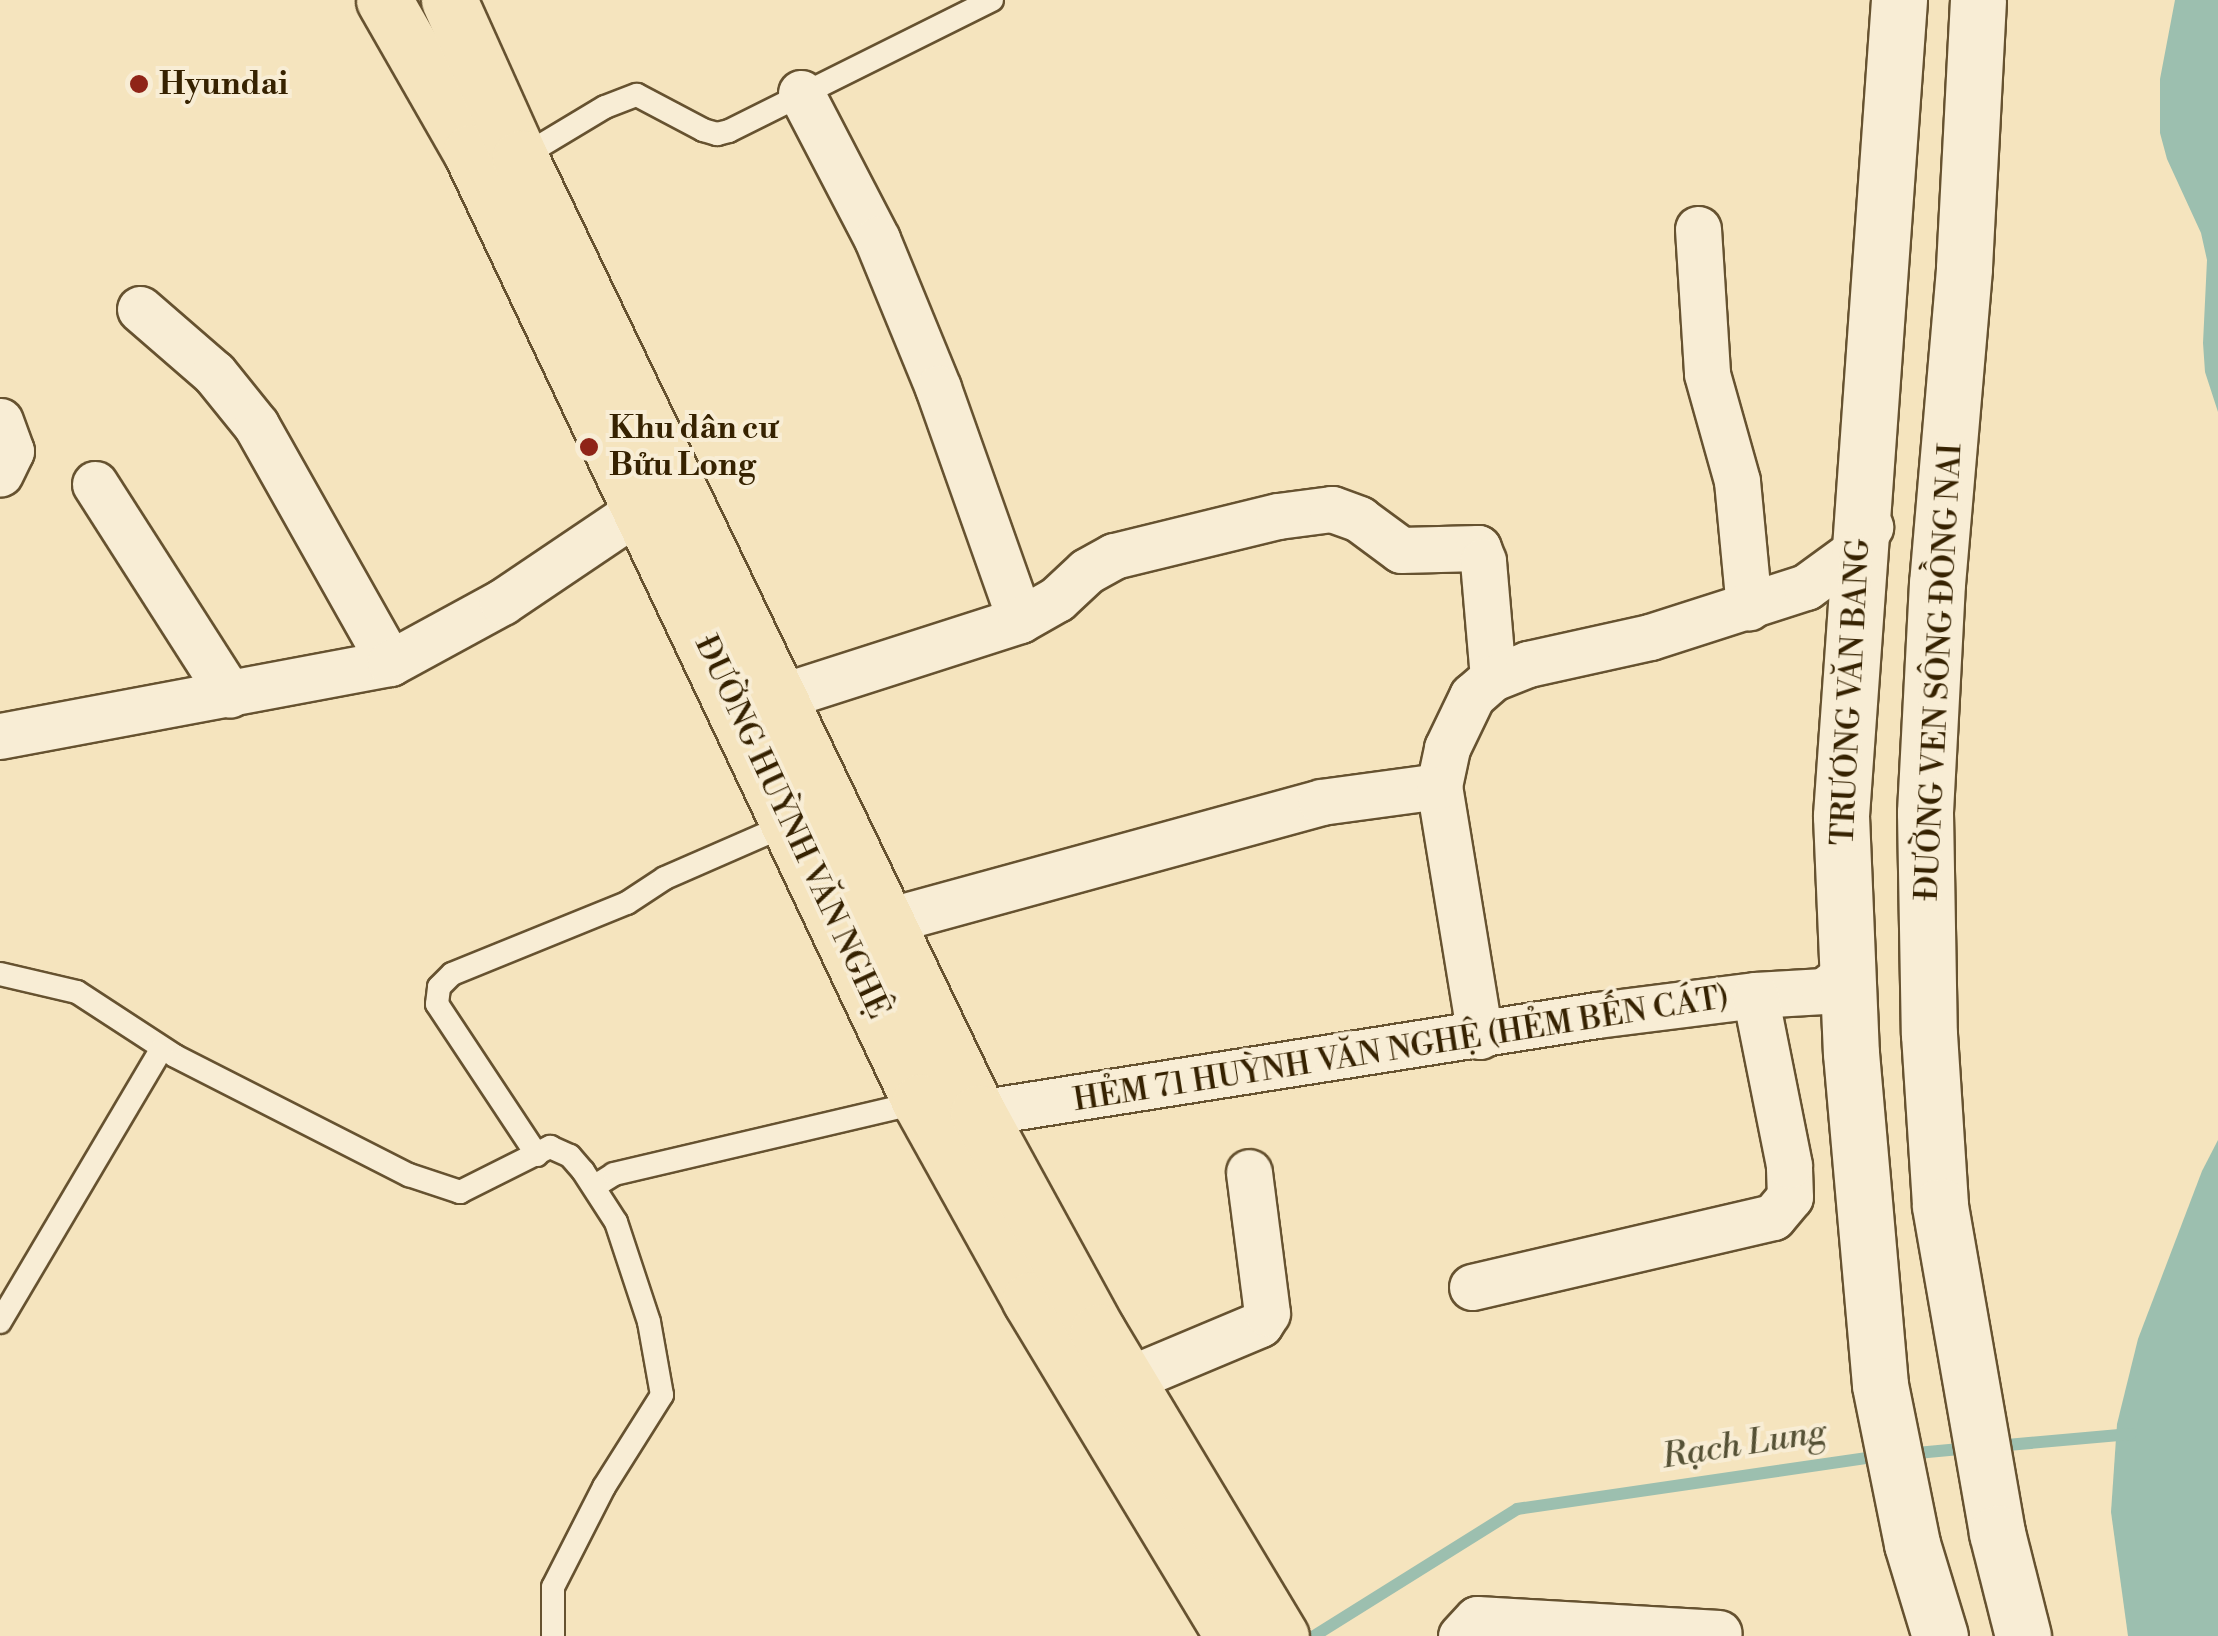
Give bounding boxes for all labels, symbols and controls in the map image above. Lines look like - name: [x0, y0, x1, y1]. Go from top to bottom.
- place label: Hyundai: [159, 65, 288, 103]
- marker: Hyundai: [128, 73, 150, 95]
- place label: Khu dân cư Bửu Long: [609, 410, 778, 485]
- marker: Khu dân cư Bửu Long: [578, 436, 600, 458]
- street label: ĐƯỜNG VEN SÔNG ĐỒNG NAI: [1908, 442, 1970, 902]
- street label: TRƯƠNG VĂN BANG: [1824, 537, 1878, 847]
- street label: ĐƯỜNG HUỲNH VĂN NGHỆ: [686, 629, 898, 1025]
- street label: HẺM 71 HUỲNH VĂN NGHỆ (HẺM BẾN CÁT): [1070, 978, 1732, 1120]
- water label: Rạch Lung: [1659, 1411, 1829, 1479]

